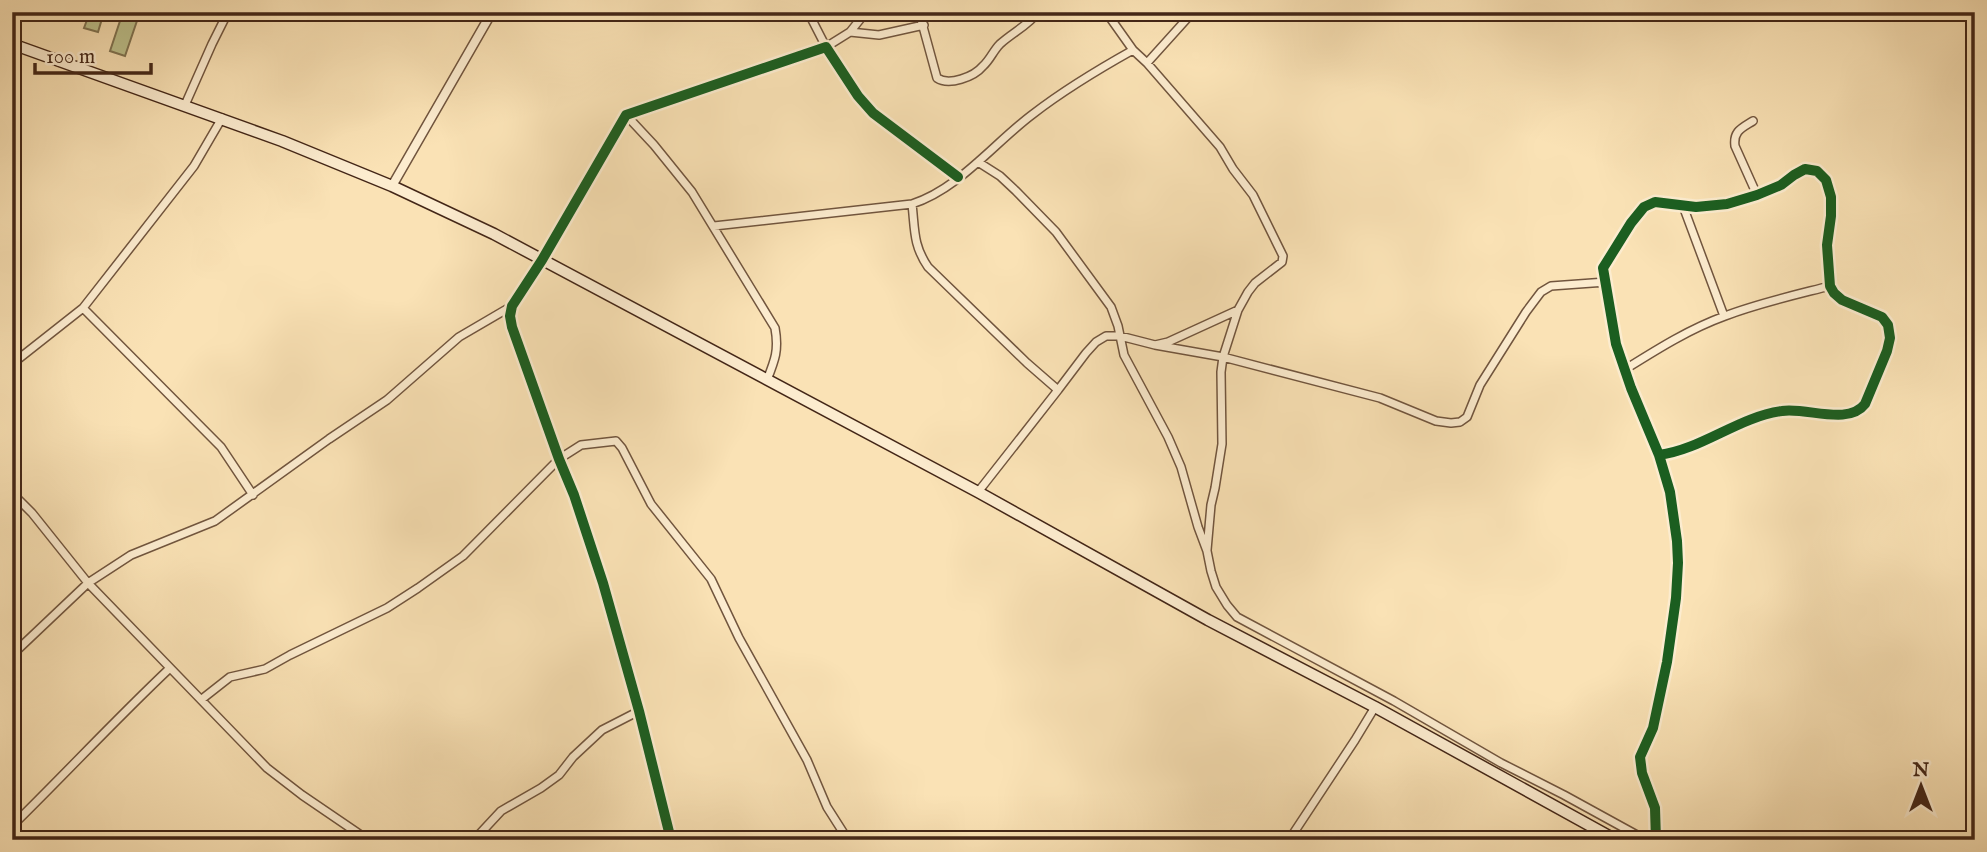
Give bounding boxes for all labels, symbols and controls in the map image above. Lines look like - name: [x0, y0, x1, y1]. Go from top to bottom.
- scale bar: [35, 32, 150, 76]
- text: 100 m: [46, 44, 95, 71]
- north arrow: [1885, 750, 1955, 820]
- text: N: [1912, 759, 1930, 783]

